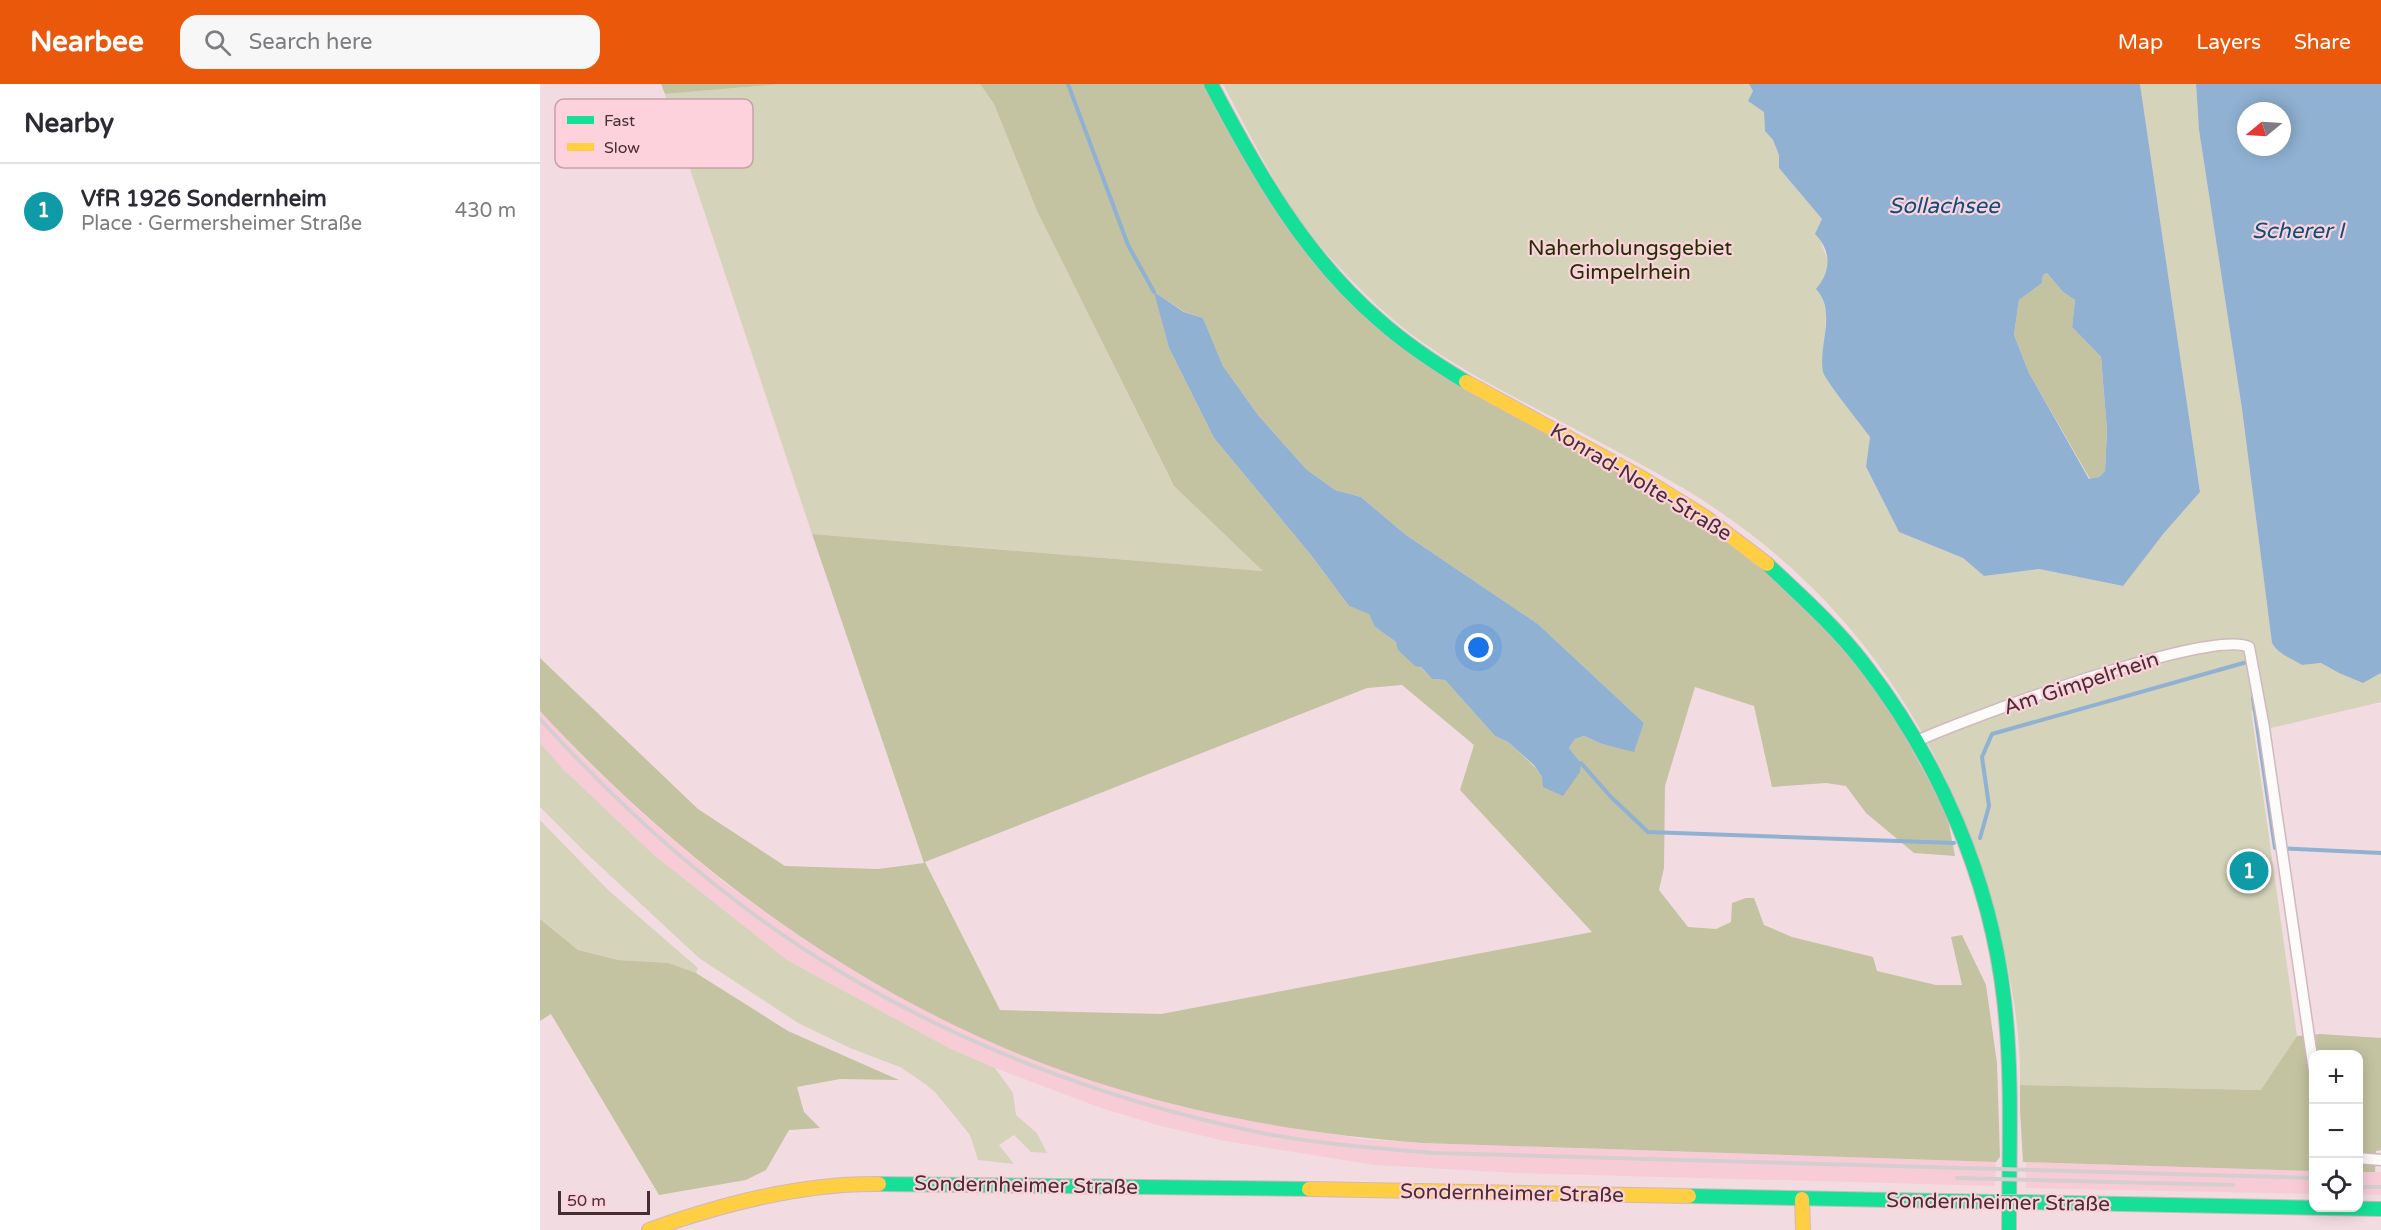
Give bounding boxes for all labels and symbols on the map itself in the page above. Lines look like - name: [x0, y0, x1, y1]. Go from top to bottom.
- legend: [555, 99, 753, 168]
- north arrow: [2237, 102, 2291, 156]
- text: Fast: [604, 111, 635, 131]
- text: Slow: [604, 138, 640, 158]
- water label: Sollachsee: [1889, 193, 2001, 219]
- water label: Scherer I: [2252, 218, 2346, 244]
- park label: Naherholungsgebiet Gimpelrhein: [1528, 236, 1732, 285]
- street label: Konrad-Nolte-Straße: [1545, 418, 1736, 547]
- your location: [1464, 633, 1493, 662]
- street label: Am Gimpelrhein: [2000, 647, 2162, 720]
- pin: 1: [2230, 848, 2268, 894]
- street label: Sondernheimer Straße: [914, 1171, 1138, 1200]
- street label: Sondernheimer Straße: [1400, 1179, 1624, 1208]
- scale bar: [558, 1188, 650, 1216]
- street label: Sondernheimer Straße: [1886, 1188, 2110, 1217]

